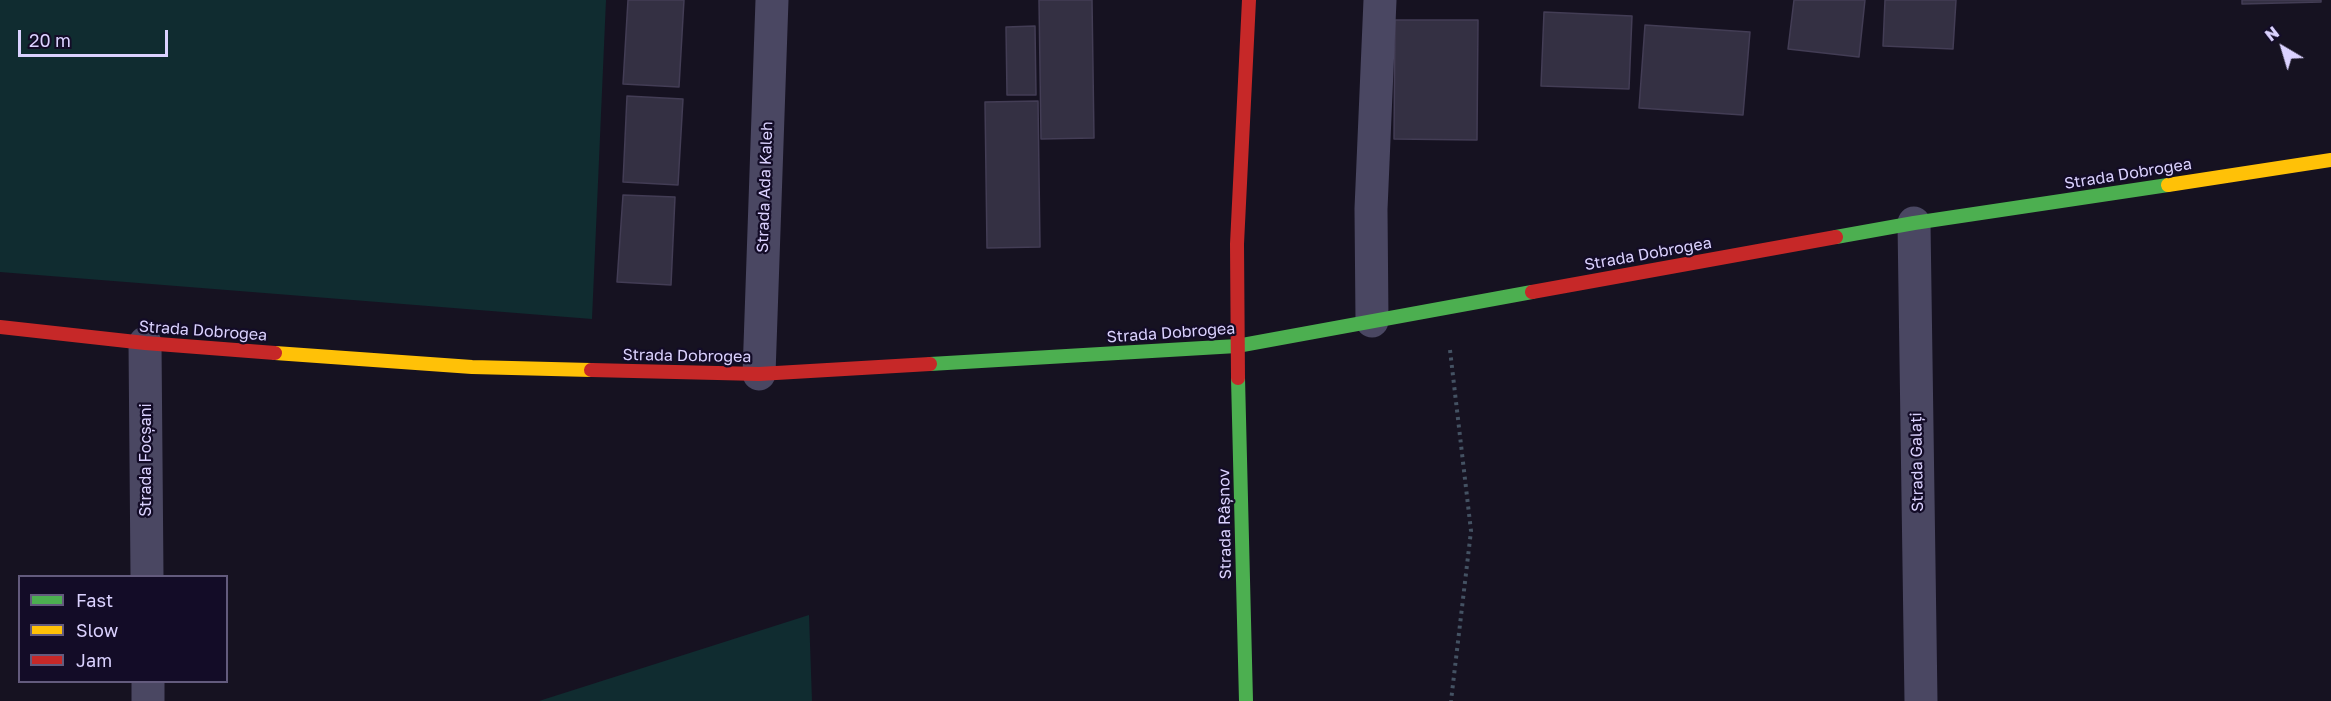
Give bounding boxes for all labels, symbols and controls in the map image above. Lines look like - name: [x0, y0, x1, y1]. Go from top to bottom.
- scale bar: [21, 18, 171, 56]
- north arrow: [2253, 18, 2313, 78]
- text: N: [2261, 22, 2283, 45]
- text: 20 m: [29, 29, 71, 51]
- street label: Strada Ada Kaleh: [753, 121, 777, 253]
- street label: Strada Dobrogea: [2063, 154, 2193, 194]
- street label: Strada Dobrogea: [1583, 233, 1713, 275]
- street label: Strada Dobrogea: [138, 317, 268, 345]
- street label: Strada Dobrogea: [1106, 319, 1236, 347]
- street label: Strada Dobrogea: [622, 345, 752, 367]
- street label: Strada Focșani: [136, 403, 156, 517]
- street label: Strada Galați: [1907, 412, 1927, 512]
- street label: Strada Râșnov: [1214, 469, 1236, 579]
- legend: [18, 575, 228, 683]
- text: Fast: [76, 589, 113, 611]
- text: Slow: [76, 619, 118, 641]
- text: Jam: [76, 649, 112, 671]

